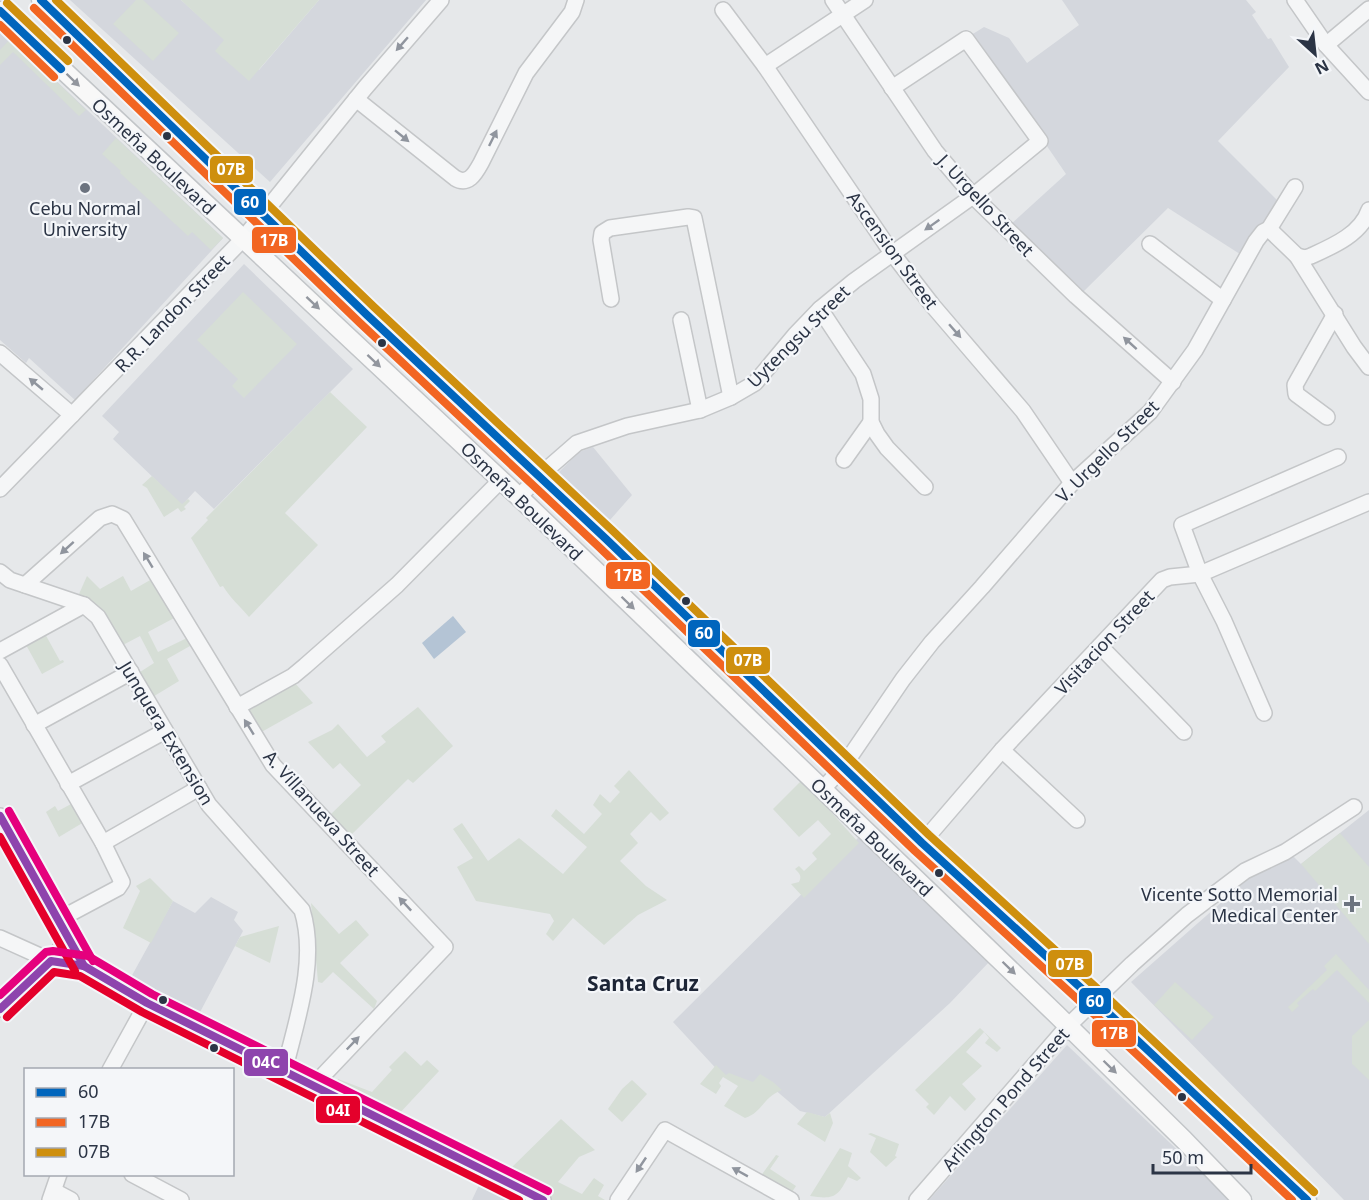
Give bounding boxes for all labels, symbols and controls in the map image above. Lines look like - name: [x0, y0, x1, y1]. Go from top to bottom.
- north arrow: [1285, 24, 1345, 84]
- unlabelled marker: [61, 34, 73, 46]
- one-way arrow: [396, 36, 409, 51]
- text: N: [1311, 55, 1333, 80]
- one-way arrow: [65, 73, 80, 86]
- street label: Osmeña Boulevard: [87, 92, 221, 220]
- one-way arrow: [394, 129, 410, 142]
- one-way arrow: [489, 129, 498, 146]
- unlabelled marker: [161, 130, 173, 142]
- street label: J. Urgello Street: [931, 147, 1040, 262]
- line badge: 07B: [209, 155, 254, 184]
- text: 07B: [217, 158, 245, 180]
- marker: Cebu Normal University: [78, 181, 92, 195]
- street label: Ascension Street: [842, 186, 944, 314]
- line badge: 60: [233, 188, 267, 216]
- text: 60: [241, 191, 259, 213]
- place label: Cebu Normal University: [29, 196, 141, 241]
- one-way arrow: [925, 219, 941, 231]
- line badge: 17B: [251, 226, 297, 254]
- text: 17B: [260, 229, 288, 251]
- street label: R.R. Landon Street: [109, 248, 235, 377]
- street label: Uytengsu Street: [741, 279, 855, 393]
- one-way arrow: [305, 296, 320, 309]
- one-way arrow: [948, 323, 961, 338]
- one-way arrow: [1122, 336, 1137, 350]
- unlabelled marker: [376, 337, 388, 349]
- one-way arrow: [367, 354, 382, 368]
- one-way arrow: [29, 378, 44, 391]
- street label: V. Urgello Street: [1050, 394, 1164, 508]
- street label: Osmeña Boulevard: [456, 436, 588, 566]
- one-way arrow: [60, 541, 75, 555]
- one-way arrow: [143, 552, 154, 568]
- line badge: 17B: [605, 561, 651, 590]
- text: 17B: [614, 564, 642, 586]
- street label: Visitacion Street: [1049, 584, 1159, 700]
- one-way arrow: [621, 595, 635, 609]
- unlabelled marker: [680, 595, 692, 607]
- line badge: 60: [687, 619, 721, 648]
- text: 60: [695, 622, 713, 644]
- line badge: 07B: [725, 646, 771, 675]
- text: 07B: [734, 649, 762, 671]
- street label: Junquera Extension: [113, 655, 220, 809]
- one-way arrow: [244, 719, 255, 735]
- street label: A. Villanueva Street: [259, 745, 385, 882]
- street label: Osmeña Boulevard: [806, 772, 938, 902]
- unlabelled marker: [933, 867, 945, 879]
- place label: Vicente Sotto Memorial Medical Center: [1141, 882, 1339, 927]
- marker: Vicente Sotto Memorial Medical Center: [1343, 895, 1361, 913]
- one-way arrow: [398, 897, 412, 912]
- line badge: 07B: [1047, 949, 1093, 978]
- text: 07B: [1056, 953, 1084, 975]
- one-way arrow: [1001, 961, 1016, 975]
- district label: Santa Cruz: [587, 969, 699, 997]
- line badge: 60: [1078, 987, 1112, 1015]
- text: 60: [1086, 990, 1104, 1012]
- unlabelled marker: [157, 994, 169, 1006]
- line badge: 17B: [1091, 1019, 1137, 1048]
- street label: Arlington Pond Street: [936, 1022, 1074, 1176]
- text: 17B: [1100, 1022, 1128, 1044]
- one-way arrow: [346, 1036, 360, 1051]
- unlabelled marker: [208, 1042, 220, 1054]
- line badge: 04C: [243, 1048, 289, 1077]
- text: 04C: [252, 1051, 280, 1073]
- one-way arrow: [1103, 1060, 1118, 1074]
- legend: [24, 1068, 234, 1176]
- text: 60: [78, 1079, 99, 1103]
- unlabelled marker: [1176, 1091, 1188, 1103]
- line badge: 04I: [315, 1095, 361, 1124]
- text: 04I: [326, 1099, 350, 1121]
- text: 17B: [78, 1109, 110, 1133]
- scale bar: [1153, 1137, 1250, 1175]
- text: 07B: [78, 1139, 110, 1163]
- text: 50 m: [1162, 1145, 1204, 1169]
- one-way arrow: [636, 1157, 647, 1173]
- one-way arrow: [732, 1166, 748, 1177]

